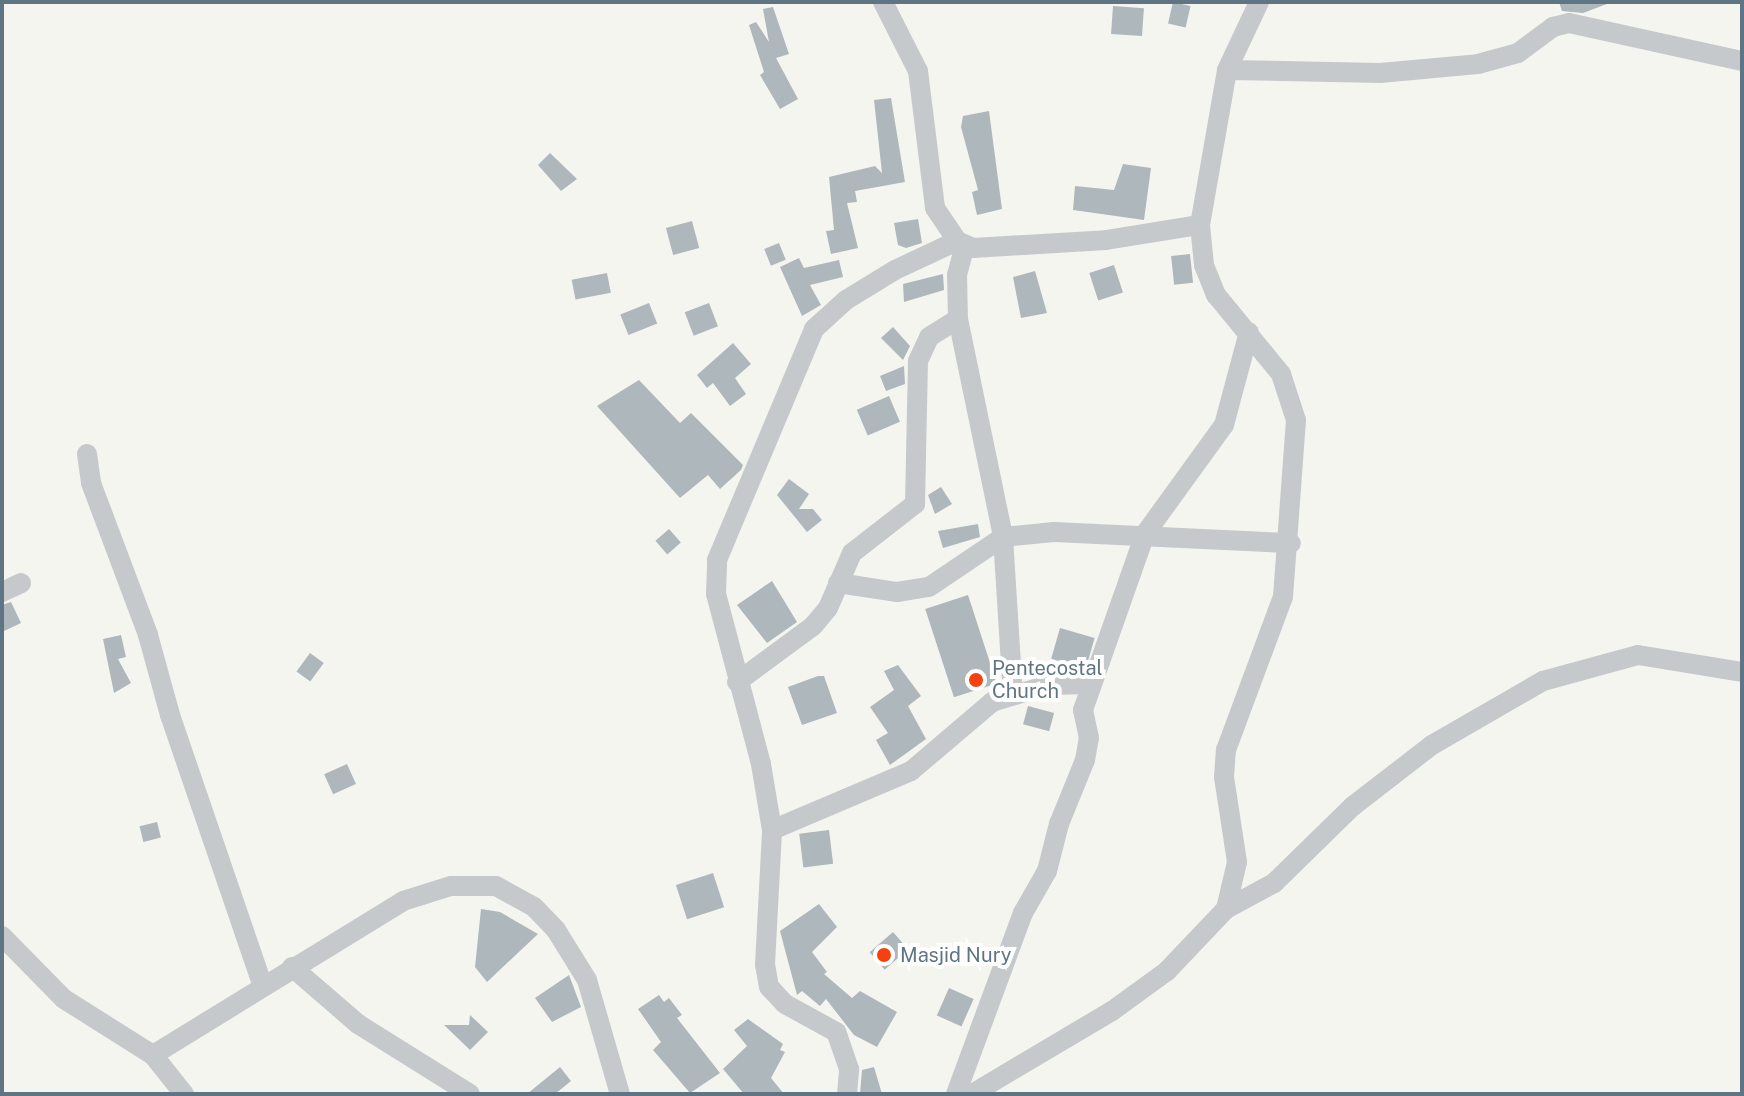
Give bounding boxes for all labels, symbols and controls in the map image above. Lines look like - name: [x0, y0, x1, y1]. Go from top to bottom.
- place label: Pentecostal Church: [992, 656, 1103, 703]
- marker: Pentecostal Church: [967, 671, 985, 689]
- place label: Masjid Nury: [900, 943, 1011, 967]
- marker: Masjid Nury: [875, 946, 893, 964]

